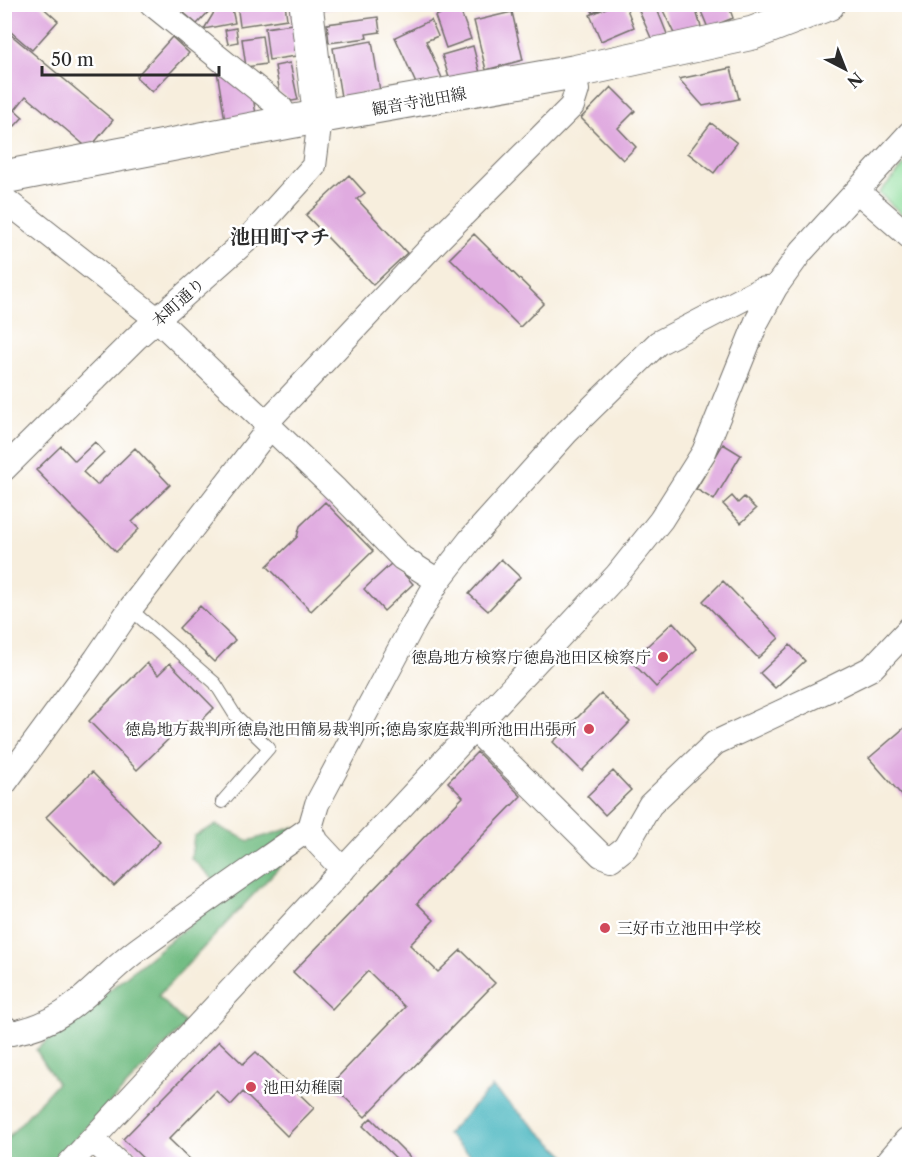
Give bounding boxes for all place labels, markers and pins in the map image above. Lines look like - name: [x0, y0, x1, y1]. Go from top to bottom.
- place label: 徳島地方検察庁徳島池田区検察庁: [411, 647, 651, 667]
- marker: 徳島地方検察庁徳島池田区検察庁: [656, 650, 670, 664]
- place label: 徳島地方裁判所徳島池田簡易裁判所;徳島家庭裁判所池田出張所: [124, 719, 577, 739]
- marker: 徳島地方裁判所徳島池田簡易裁判所;徳島家庭裁判所池田出張所: [582, 722, 596, 736]
- place label: 三好市立池田中学校: [617, 918, 761, 938]
- marker: 三好市立池田中学校: [598, 921, 612, 935]
- place label: 池田幼稚園: [263, 1077, 343, 1097]
- marker: 池田幼稚園: [244, 1080, 258, 1094]

